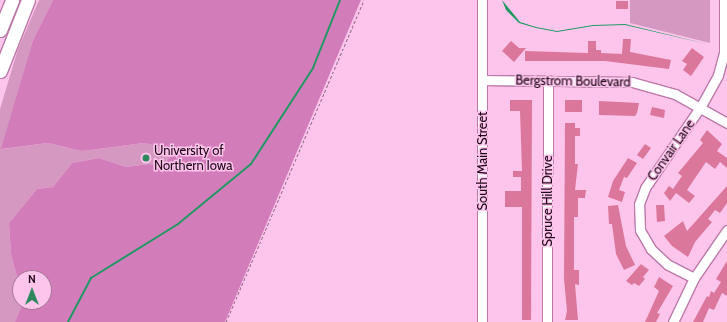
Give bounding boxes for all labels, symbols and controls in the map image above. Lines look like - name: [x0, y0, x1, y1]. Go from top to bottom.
- street label: Bergstrom Boulevard: [515, 72, 631, 90]
- street label: South Main Street: [474, 112, 490, 210]
- street label: Convair Lane: [644, 116, 698, 184]
- place label: University of Northern Iowa: [154, 143, 232, 174]
- marker: University of Northern Iowa: [141, 153, 151, 163]
- street label: Spruce Hill Drive: [539, 155, 555, 247]
- north arrow: [12, 270, 52, 310]
- text: N: [28, 272, 36, 286]

